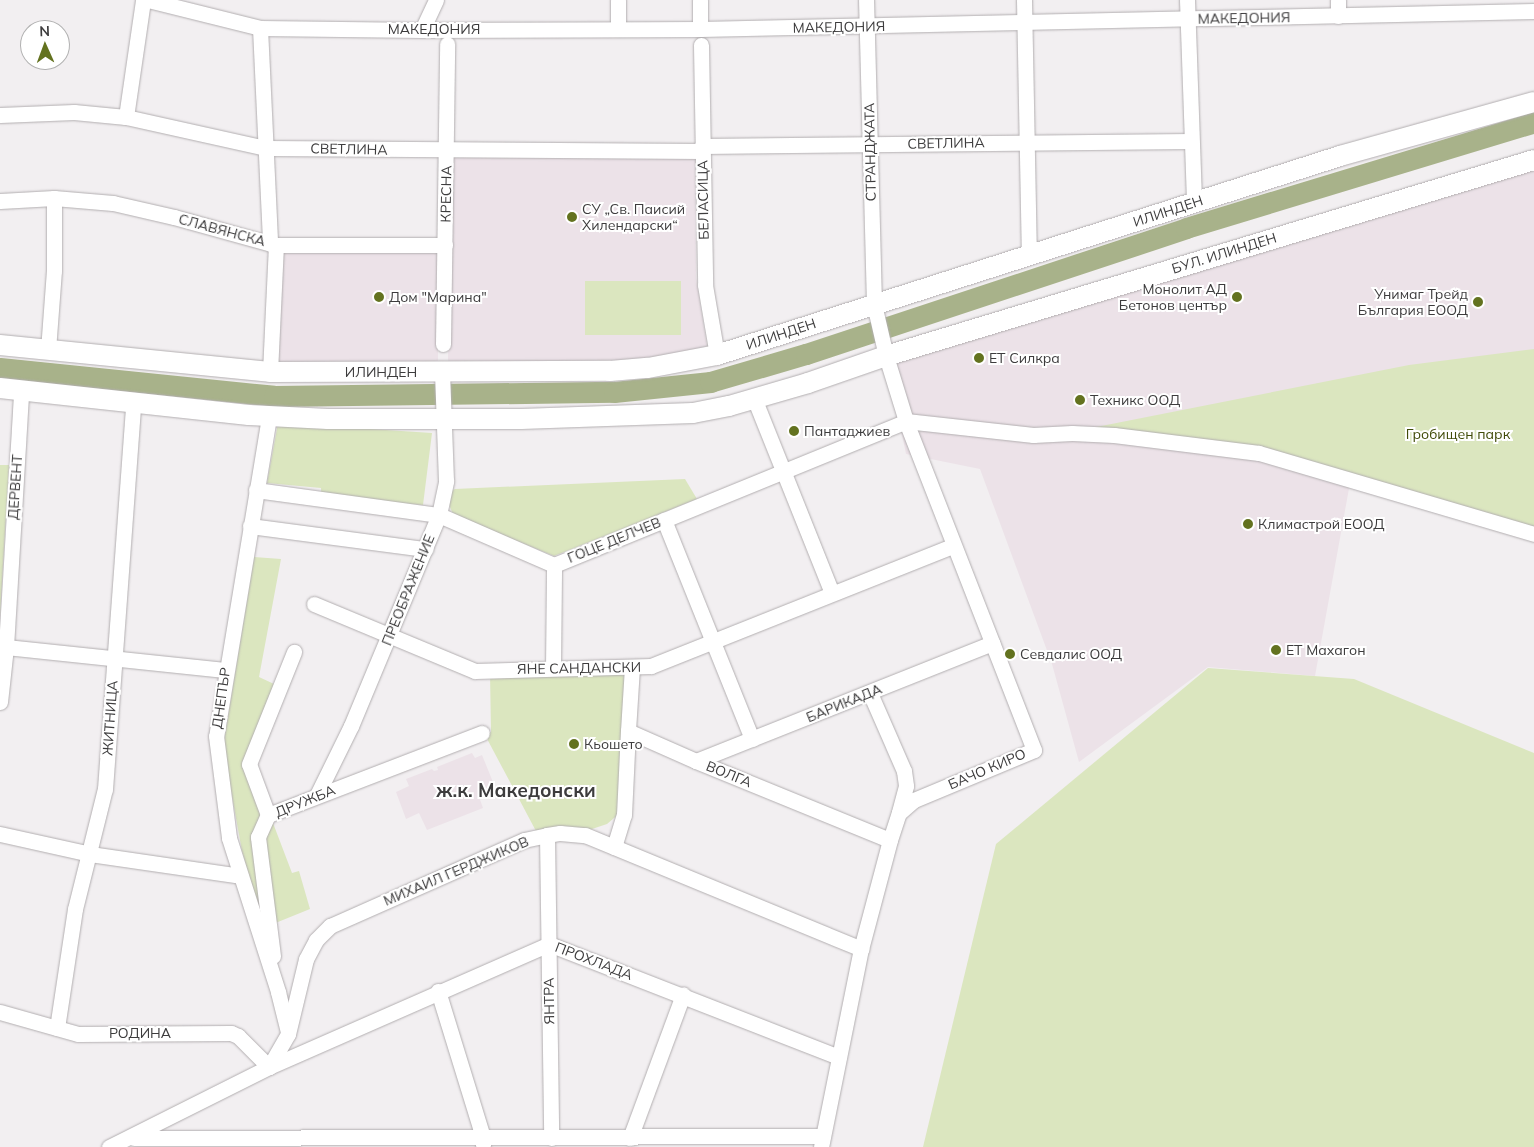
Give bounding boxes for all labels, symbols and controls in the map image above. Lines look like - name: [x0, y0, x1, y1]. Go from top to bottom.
- street label: МАКЕДОНИЯ: [1198, 9, 1290, 27]
- street label: МАКЕДОНИЯ: [793, 18, 885, 36]
- north arrow: [20, 20, 70, 70]
- street label: МАКЕДОНИЯ: [388, 21, 480, 37]
- text: N: [39, 22, 50, 40]
- street label: СТРАНДЖАТА: [861, 103, 879, 201]
- street label: СВЕТЛИНА: [907, 134, 985, 152]
- street label: СВЕТЛИНА: [310, 140, 388, 158]
- street label: БЕЛАСИЦА: [694, 160, 712, 240]
- street label: КРЕСНА: [437, 165, 455, 223]
- street label: ИЛИНДЕН: [1131, 192, 1205, 230]
- place label: СУ „Св. Паисий Хилендарски“: [582, 201, 685, 233]
- street label: СЛАВЯНСКА: [177, 210, 267, 250]
- marker: СУ „Св. Паисий Хилендарски“: [566, 211, 578, 223]
- street label: БУЛ. ИЛИНДЕН: [1170, 229, 1278, 277]
- place label: Монолит АД Бетонов център: [1119, 281, 1227, 314]
- place label: Унимаг Трейд България ЕООД: [1358, 286, 1468, 318]
- place label: Дом "Марина": [389, 289, 487, 305]
- marker: Дом "Марина": [373, 291, 385, 303]
- marker: Монолит АД Бетонов център: [1231, 291, 1243, 303]
- marker: Унимаг Трейд България ЕООД: [1472, 296, 1484, 308]
- street label: ИЛИНДЕН: [744, 315, 818, 353]
- place label: ЕТ Силкра: [989, 350, 1060, 366]
- marker: ЕТ Силкра: [973, 352, 985, 364]
- street label: ИЛИНДЕН: [345, 364, 417, 380]
- place label: Техникс ООД: [1090, 392, 1180, 408]
- marker: Техникс ООД: [1074, 394, 1086, 406]
- place label: Пантаджиев: [804, 423, 890, 439]
- marker: Пантаджиев: [788, 425, 800, 437]
- park label: Гробищен парк: [1406, 426, 1510, 442]
- street label: ДЕРВЕНТ: [4, 454, 26, 520]
- street label: ГОЦЕ ДЕЛЧЕВ: [565, 514, 663, 566]
- place label: Климастрой ЕООД: [1258, 516, 1385, 532]
- marker: Климастрой ЕООД: [1242, 518, 1254, 530]
- street label: ПРЕОБРАЖЕНИЕ: [378, 532, 438, 648]
- place label: ЕТ Махагон: [1286, 642, 1366, 658]
- marker: ЕТ Махагон: [1270, 644, 1282, 656]
- place label: Севдалис ООД: [1020, 646, 1122, 662]
- marker: Севдалис ООД: [1004, 648, 1016, 660]
- street label: ЯНЕ САНДАНСКИ: [517, 659, 641, 677]
- street label: ДНЕПЪР: [208, 666, 234, 730]
- street label: ЖИТНИЦА: [99, 680, 121, 756]
- street label: БАРИКАДА: [804, 680, 884, 726]
- place label: Кьошето: [584, 736, 643, 752]
- marker: Кьошето: [568, 738, 580, 750]
- street label: БАЧО КИРО: [946, 745, 1028, 793]
- street label: ВОЛГА: [704, 757, 754, 791]
- district label: ж.к. Македонски: [436, 780, 596, 802]
- street label: ДРУЖБА: [272, 781, 338, 821]
- street label: МИХАИЛ ГЕРДЖИКОВ: [381, 833, 531, 909]
- street label: ПРОХЛАДА: [553, 939, 635, 983]
- street label: ЯНТРА: [540, 977, 558, 1025]
- street label: РОДИНА: [109, 1025, 171, 1041]

